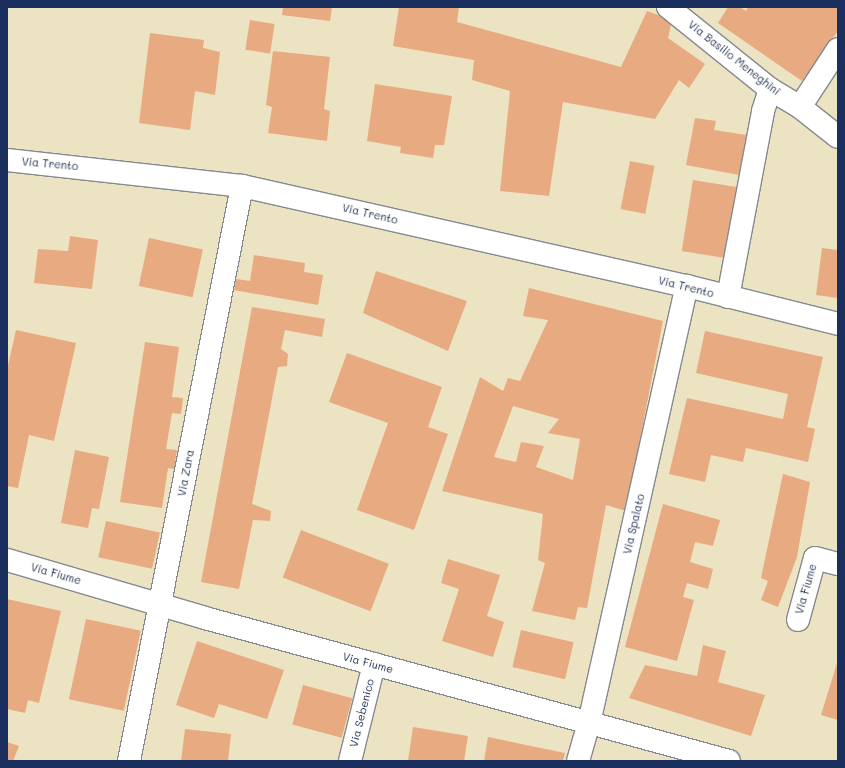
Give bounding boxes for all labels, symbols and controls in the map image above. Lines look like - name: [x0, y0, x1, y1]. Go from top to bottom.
- street label: Via Basilio Meneghini: [685, 18, 783, 98]
- street label: Via Trento: [21, 155, 79, 173]
- street label: Via Trento: [341, 201, 399, 227]
- street label: Via Trento: [657, 274, 715, 300]
- street label: Via Zara: [175, 448, 197, 498]
- street label: Via Spalato: [621, 492, 647, 556]
- street label: Via Fiume: [29, 561, 83, 587]
- street label: Via Fiume: [793, 562, 819, 616]
- street label: Via Fiume: [341, 650, 395, 676]
- street label: Via Sebenico: [347, 677, 377, 749]

